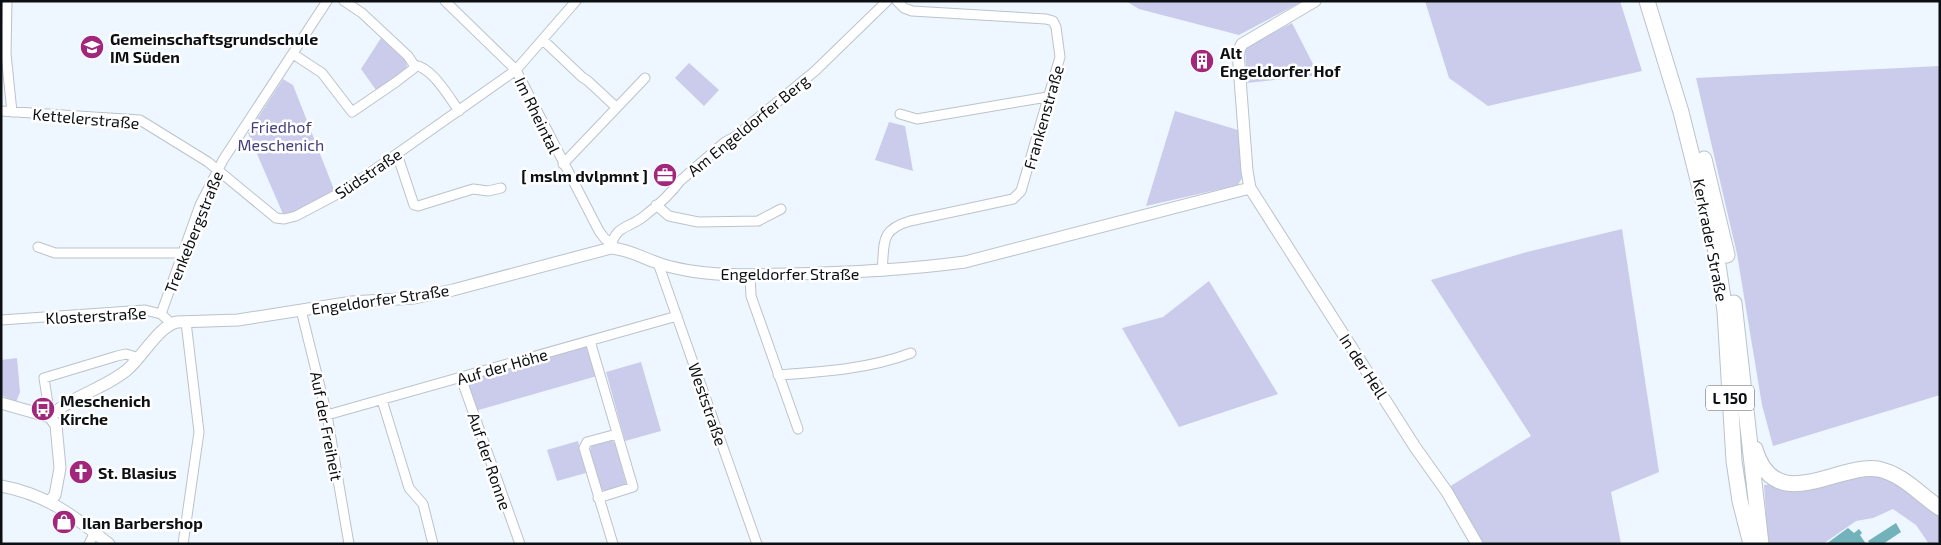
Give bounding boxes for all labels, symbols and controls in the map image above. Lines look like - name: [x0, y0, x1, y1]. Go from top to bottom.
- place label: Gemeinschaftsgrundschule IM Süden: [110, 29, 318, 66]
- school or university icon: Gemeinschaftsgrundschule IM Süden: [79, 34, 105, 60]
- place label: Alt Engeldorfer Hof: [1220, 43, 1341, 80]
- building icon: Alt Engeldorfer Hof: [1189, 48, 1215, 74]
- street label: Frankenstraße: [1019, 63, 1067, 171]
- street label: Am Engeldorfer Berg: [683, 70, 813, 180]
- street label: Im Rheintal: [511, 74, 565, 156]
- street label: Kettelerstraße: [32, 104, 140, 132]
- park label: Friedhof Meschenich: [238, 117, 324, 154]
- street label: Südstraße: [331, 144, 405, 202]
- office icon: [ mslm dvlpmnt ]: [652, 162, 678, 188]
- place label: [ mslm dvlpmnt ]: [521, 166, 648, 185]
- street label: Trenkebergstraße: [160, 168, 226, 296]
- street label: Kerkrader Straße: [1690, 177, 1732, 303]
- street label: Engeldorfer Straße: [721, 264, 859, 283]
- street label: Engeldorfer Straße: [310, 280, 450, 318]
- street label: Klosterstraße: [45, 303, 147, 327]
- street label: In der Hell: [1336, 330, 1392, 402]
- street label: Auf der Höhe: [454, 344, 550, 388]
- street label: Weststraße: [685, 360, 731, 448]
- street label: Auf der Freiheit: [307, 370, 347, 482]
- road number: L 150: [1706, 386, 1754, 410]
- place label: Meschenich Kirche: [60, 391, 151, 428]
- bus stop icon: Meschenich Kirche: [30, 396, 56, 422]
- street label: Auf der Ronne: [464, 410, 516, 512]
- church icon: St. Blasius: [68, 459, 94, 485]
- place label: St. Blasius: [98, 463, 177, 482]
- shop icon: Ilan Barbershop: [51, 509, 77, 535]
- place label: Ilan Barbershop: [82, 513, 203, 532]

